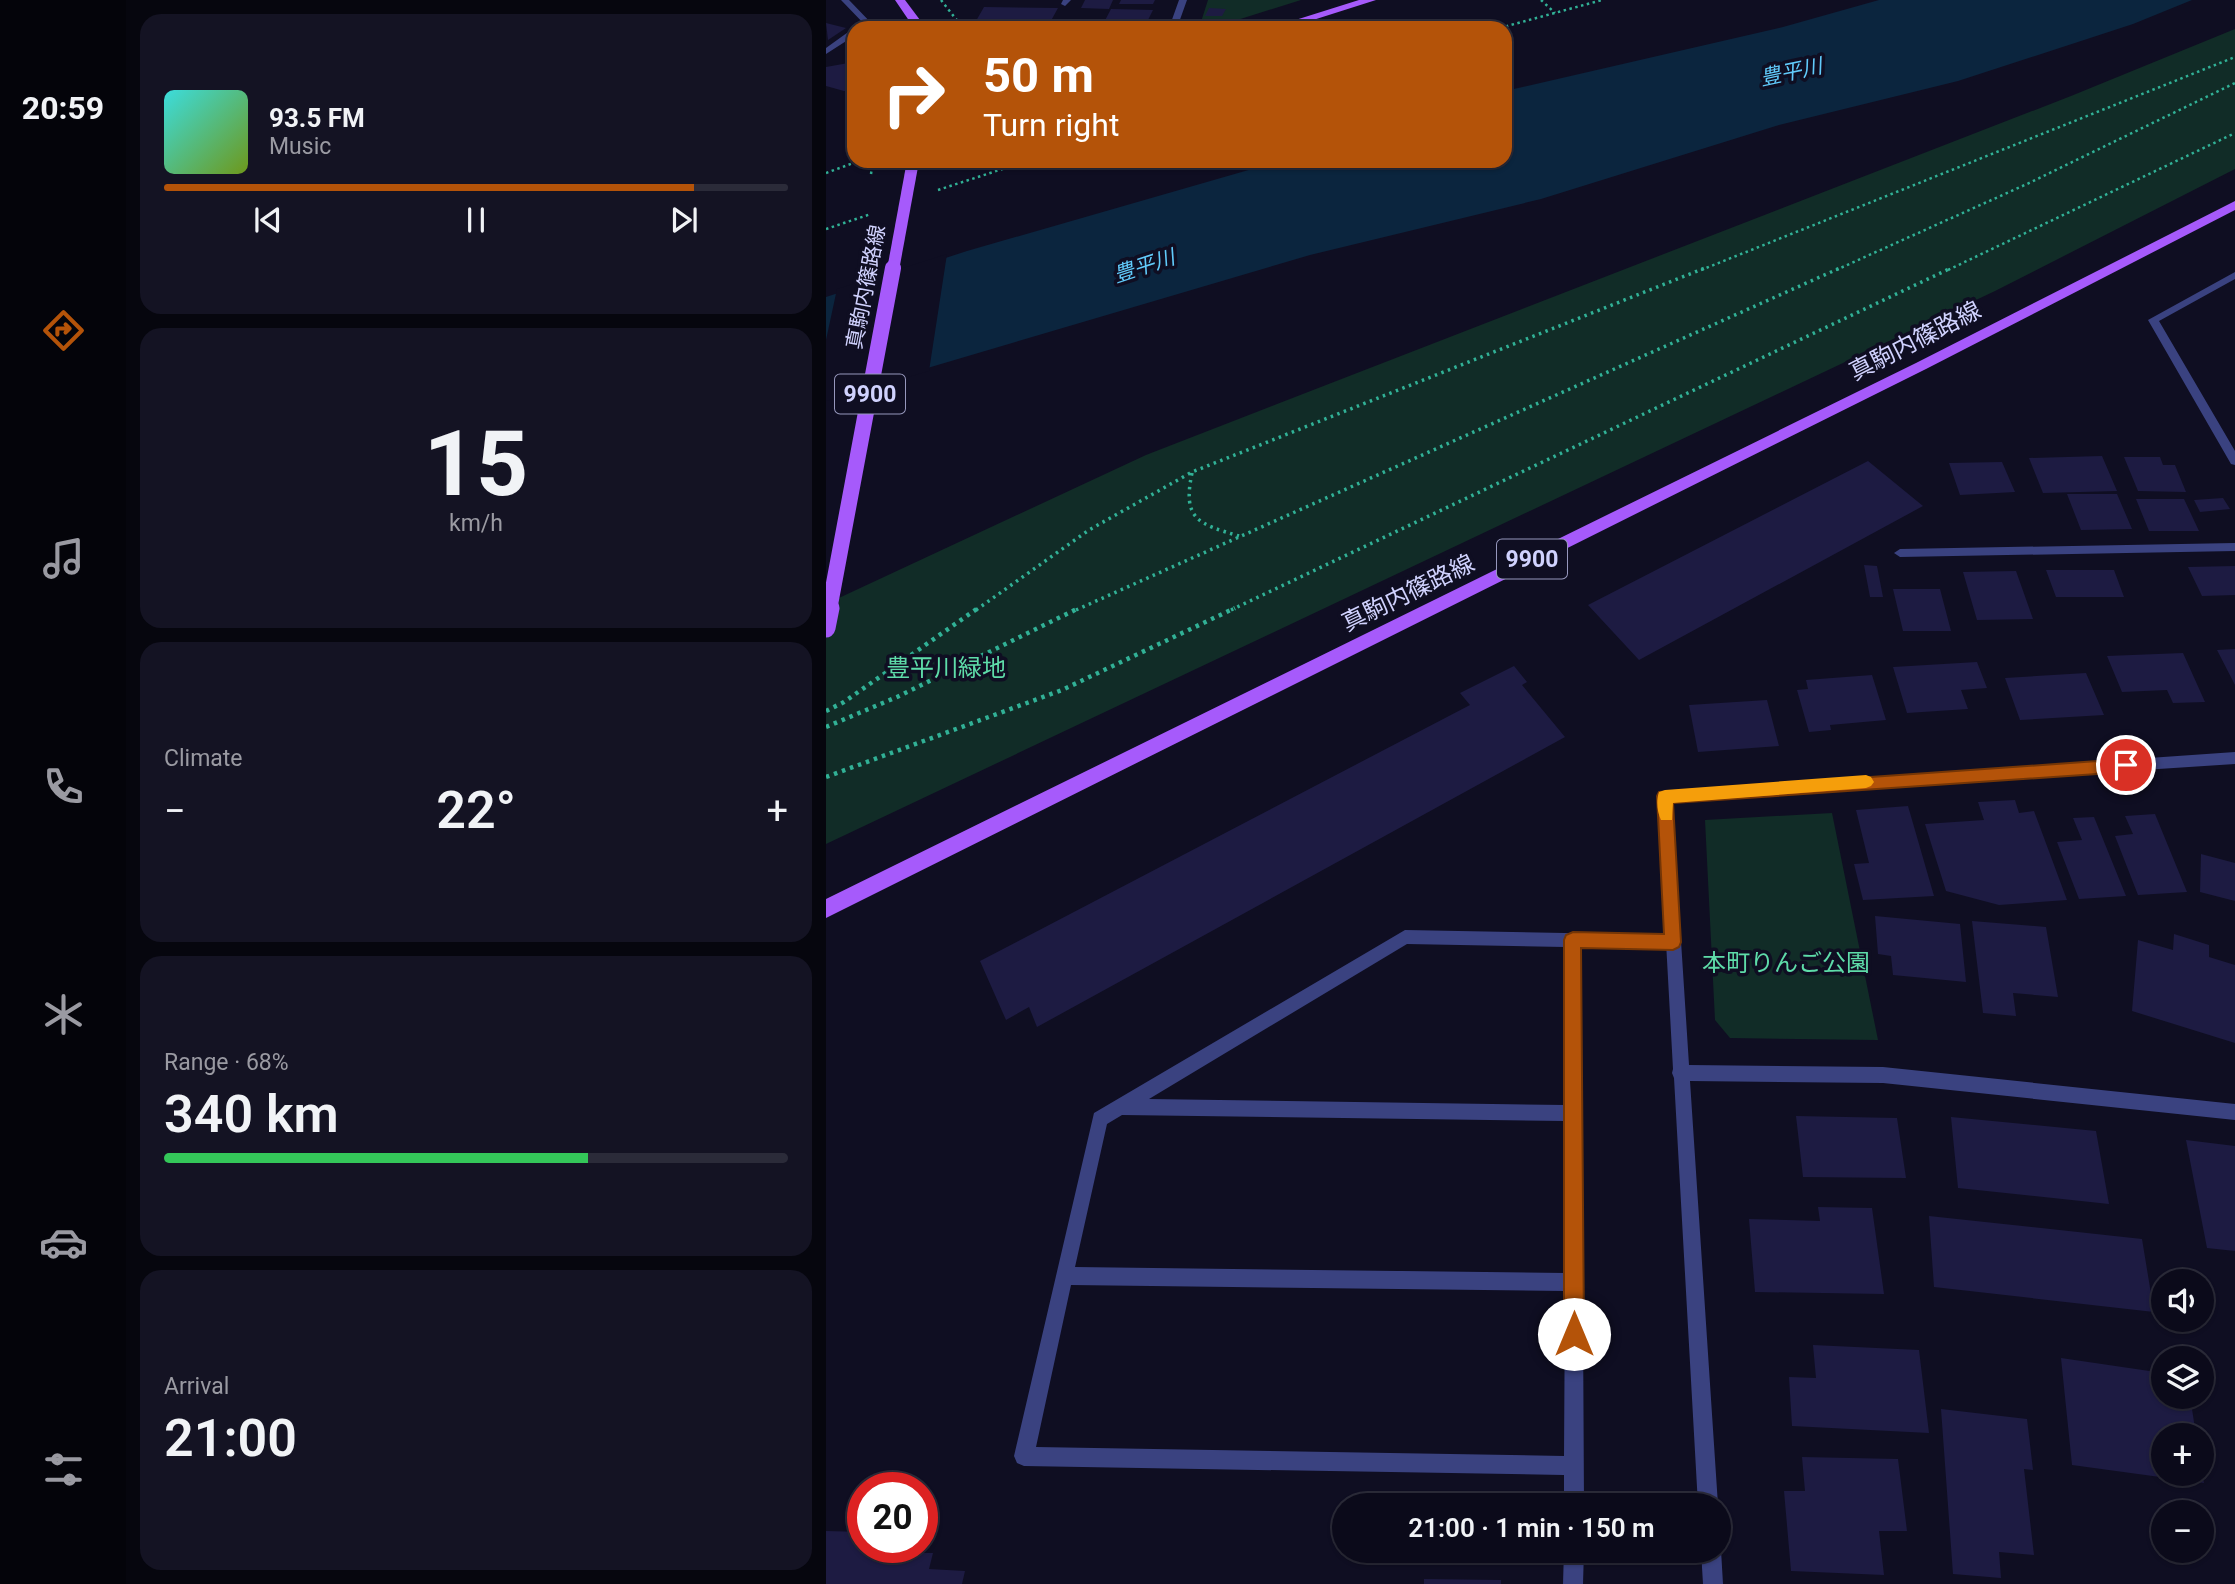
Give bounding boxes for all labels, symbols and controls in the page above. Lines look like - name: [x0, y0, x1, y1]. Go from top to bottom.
- text: 50 m: [983, 47, 1094, 104]
- icon: right: [868, 49, 959, 140]
- water label: 豊平川: [1758, 53, 1826, 90]
- text: 20:59: [22, 89, 104, 127]
- text: 93.5 FM: [269, 103, 365, 133]
- text: Turn right: [983, 106, 1119, 144]
- text: Music: [269, 133, 331, 160]
- icon: previous: [249, 201, 287, 239]
- icon: pause: [457, 201, 495, 239]
- icon: next: [665, 201, 703, 239]
- street label: 真駒内篠路線: [842, 223, 890, 351]
- water label: 豊平川: [1110, 244, 1180, 287]
- street label: 真駒内篠路線: [1844, 296, 1986, 386]
- icon: directions: [39, 306, 88, 355]
- road number: 9900: [835, 374, 905, 414]
- text: 15: [424, 411, 528, 517]
- text: km/h: [449, 510, 503, 537]
- icon: music: [39, 534, 88, 583]
- road number: 9900: [1497, 540, 1567, 579]
- street label: 真駒内篠路線: [1337, 549, 1479, 637]
- park label: 豊平川緑地: [886, 654, 1006, 682]
- pin: [2096, 735, 2156, 795]
- text: Climate: [164, 745, 243, 772]
- icon: arrive: [2107, 746, 2145, 784]
- icon: phone: [39, 762, 88, 811]
- text: 22°: [436, 780, 516, 841]
- text: −: [164, 789, 186, 833]
- text: +: [766, 789, 788, 833]
- park label: 本町りんご公園: [1702, 949, 1870, 977]
- icon: climate: [39, 990, 88, 1039]
- text: Range · 68%: [164, 1049, 289, 1076]
- text: 340 km: [164, 1084, 339, 1145]
- icon: car: [39, 1218, 88, 1267]
- map controls: [2151, 1269, 2214, 1563]
- button: sound: [2151, 1269, 2214, 1332]
- position arrow: [1537, 1297, 1611, 1371]
- button: layers: [2151, 1346, 2214, 1409]
- text: Arrival: [164, 1373, 229, 1400]
- text: 21:00: [164, 1408, 297, 1469]
- button: +: [2151, 1423, 2214, 1486]
- icon: filters: [39, 1445, 88, 1494]
- speed limit sign: 20: [847, 1472, 938, 1563]
- button: −: [2151, 1500, 2214, 1563]
- text: 21:00 · 1 min · 150 m: [1408, 1513, 1655, 1543]

